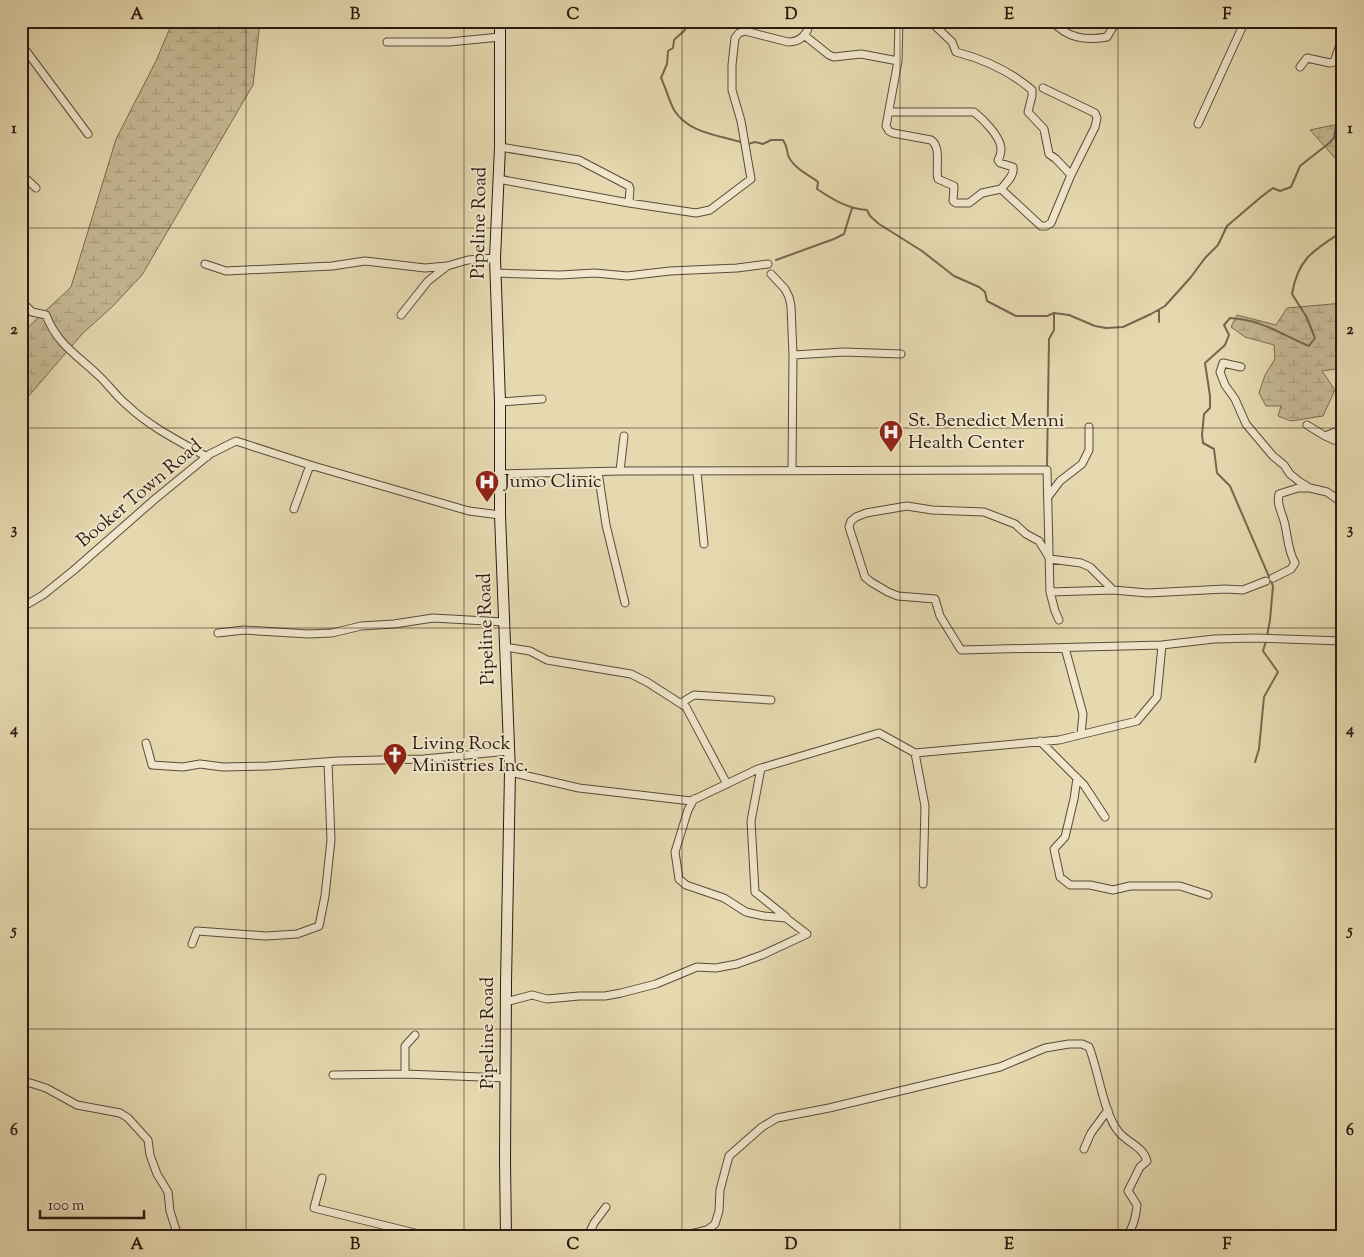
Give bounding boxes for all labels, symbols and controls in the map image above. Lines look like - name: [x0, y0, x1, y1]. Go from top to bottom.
- text: A: [131, 4, 144, 27]
- text: B: [350, 4, 360, 27]
- text: C: [567, 4, 580, 27]
- text: D: [785, 4, 798, 27]
- text: E: [1004, 4, 1014, 27]
- text: F: [1223, 4, 1232, 27]
- text: 1: [11, 118, 17, 141]
- text: 1: [1347, 118, 1353, 141]
- street label: Pipeline Road: [466, 166, 494, 279]
- text: 2: [10, 319, 18, 342]
- text: 2: [1346, 319, 1354, 342]
- place label: St. Benedict Menni Health Center: [908, 408, 1064, 457]
- hospital icon: St. Benedict Menni Health Center: [878, 419, 904, 453]
- street label: Booker Town Road: [71, 433, 209, 555]
- hospital icon: Jumo Clinic: [474, 469, 500, 503]
- place label: Jumo Clinic: [503, 469, 602, 496]
- text: 3: [11, 519, 18, 542]
- text: 3: [1347, 519, 1354, 542]
- street label: Pipeline Road: [472, 572, 502, 686]
- text: 4: [9, 719, 18, 742]
- text: 4: [1345, 719, 1354, 742]
- place label: Living Rock Ministries Inc.: [412, 731, 528, 780]
- church icon: Living Rock Ministries Inc.: [382, 742, 408, 776]
- text: 5: [9, 920, 17, 943]
- text: 5: [1345, 920, 1353, 943]
- street label: Pipeline Road: [475, 977, 502, 1089]
- text: 6: [10, 1120, 18, 1143]
- text: 6: [1346, 1120, 1354, 1143]
- scale bar: [40, 1187, 144, 1219]
- text: 100 m: [48, 1196, 85, 1217]
- text: A: [131, 1234, 144, 1257]
- text: B: [350, 1234, 360, 1257]
- text: C: [567, 1234, 580, 1257]
- text: D: [785, 1234, 798, 1257]
- text: E: [1004, 1234, 1014, 1257]
- text: F: [1223, 1234, 1232, 1257]

